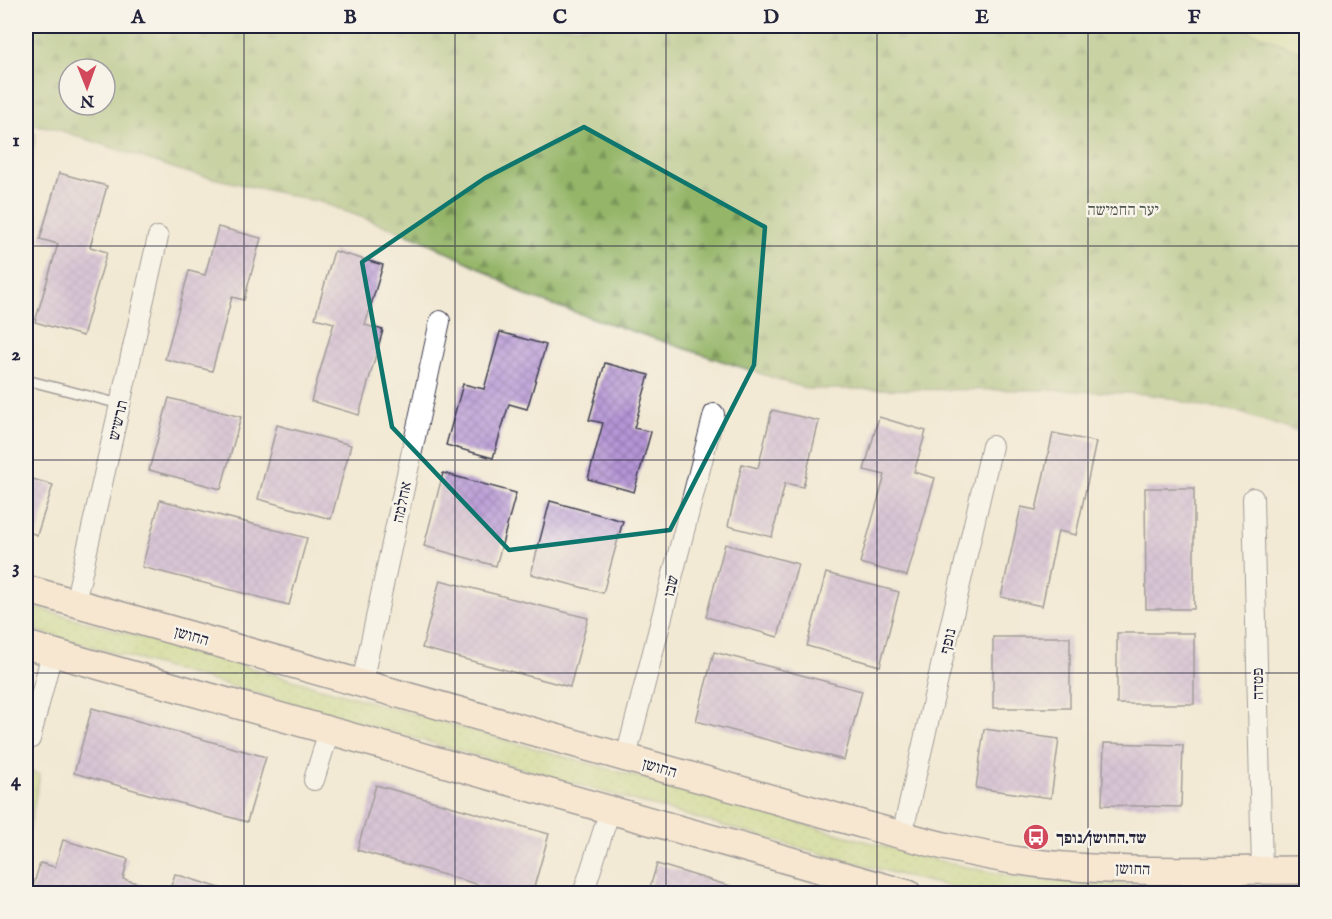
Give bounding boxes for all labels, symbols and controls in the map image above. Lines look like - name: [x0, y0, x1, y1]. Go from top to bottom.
- text: A: [130, 5, 146, 30]
- text: B: [343, 5, 357, 30]
- text: C: [553, 5, 567, 30]
- text: D: [763, 5, 779, 30]
- text: E: [975, 5, 989, 30]
- text: F: [1188, 5, 1201, 30]
- north arrow: [57, 57, 117, 117]
- text: N: [80, 90, 95, 110]
- text: 1: [12, 128, 20, 153]
- park label: יער החמישה: [1087, 201, 1159, 221]
- text: 2: [11, 342, 21, 367]
- street label: תרשיש: [105, 398, 133, 443]
- street label: אחלמה: [389, 480, 417, 525]
- text: 3: [12, 555, 20, 580]
- street label: שבו: [660, 573, 684, 600]
- street label: החושן: [172, 622, 211, 651]
- street label: נופף: [936, 627, 962, 656]
- street label: פטדה: [1249, 668, 1269, 700]
- street label: החושן: [640, 754, 679, 783]
- text: 4: [11, 768, 22, 793]
- bus stop icon: שד.החושן/נופך: [1021, 822, 1051, 852]
- place label: שד.החושן/נופך: [1056, 829, 1147, 849]
- street label: החושן: [1115, 859, 1151, 881]

